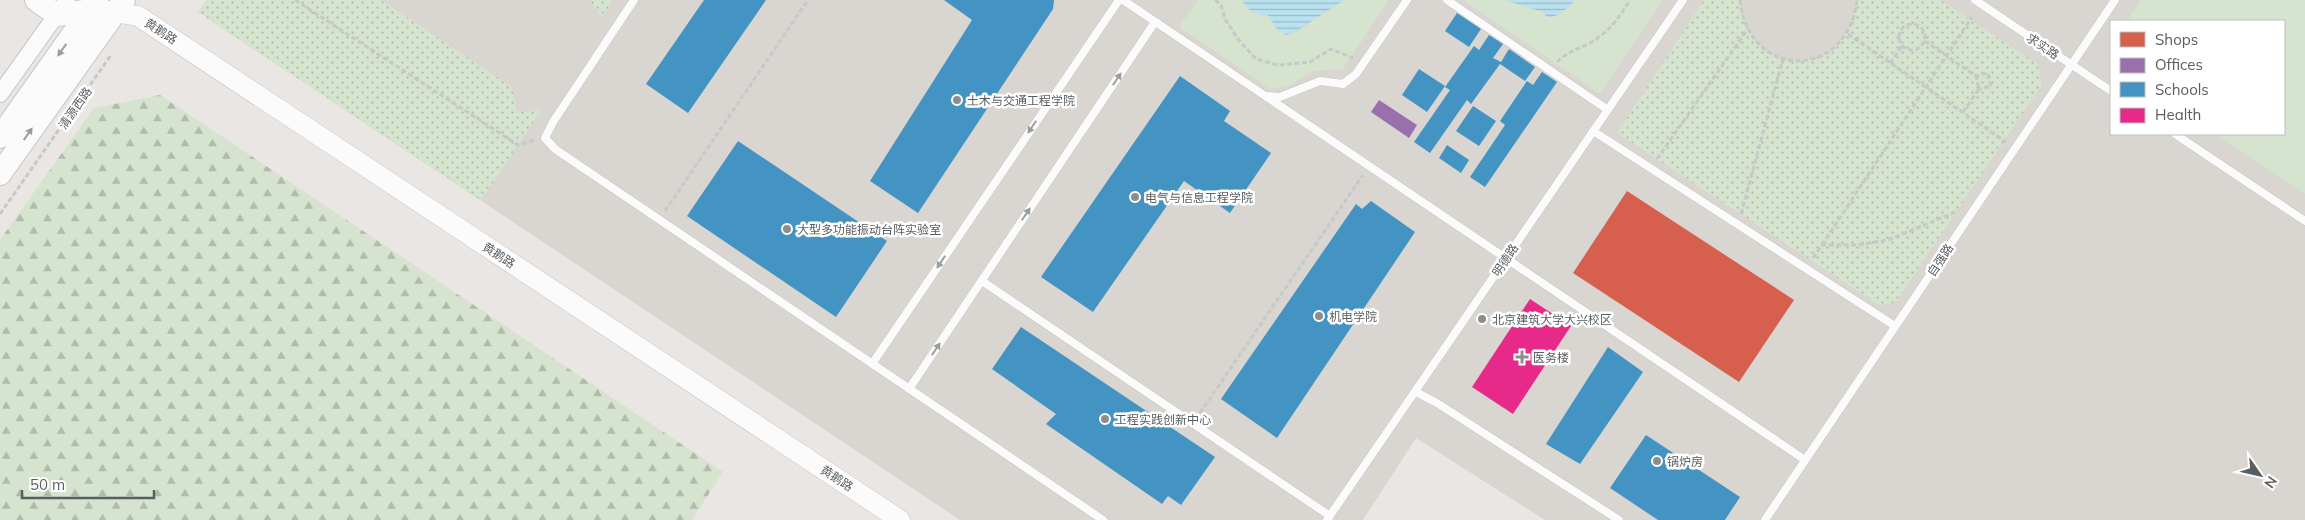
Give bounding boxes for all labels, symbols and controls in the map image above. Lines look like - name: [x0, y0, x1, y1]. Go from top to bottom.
- street label: 黄鹅路: [142, 15, 180, 47]
- legend: [2110, 20, 2285, 135]
- street label: 求实路: [2024, 30, 2062, 62]
- text: Shops: [2155, 30, 2198, 49]
- one-way arrow: [57, 43, 67, 56]
- text: Offices: [2155, 55, 2203, 74]
- one-way arrow: [1112, 72, 1122, 86]
- text: Schools: [2155, 80, 2209, 99]
- street label: 清源西路: [55, 84, 95, 132]
- place label: 土木与交通工程学院: [967, 93, 1075, 108]
- marker: 土木与交通工程学院: [951, 94, 963, 106]
- text: Health: [2155, 105, 2201, 124]
- one-way arrow: [1028, 120, 1037, 134]
- one-way arrow: [23, 128, 33, 141]
- place label: 电气与信息工程学院: [1145, 190, 1253, 205]
- marker: 电气与信息工程学院: [1129, 191, 1141, 203]
- one-way arrow: [1022, 207, 1031, 221]
- place label: 大型多功能振动台阵实验室: [797, 222, 941, 237]
- marker: 大型多功能振动台阵实验室: [781, 223, 793, 235]
- street label: 黄鹅路: [480, 239, 518, 271]
- street label: 明德路: [1489, 241, 1521, 279]
- street label: 自强路: [1924, 241, 1956, 279]
- one-way arrow: [936, 255, 946, 268]
- place label: 机电学院: [1329, 309, 1377, 324]
- marker: 机电学院: [1313, 310, 1325, 322]
- place label: 北京建筑大学大兴校区: [1492, 312, 1612, 327]
- marker: 北京建筑大学大兴校区: [1476, 313, 1488, 325]
- one-way arrow: [931, 342, 941, 356]
- marker: 医务楼: [1515, 350, 1529, 364]
- place label: 医务楼: [1533, 350, 1569, 365]
- place label: 工程实践创新中心: [1115, 412, 1211, 427]
- marker: 工程实践创新中心: [1099, 413, 1111, 425]
- north arrow: [2235, 450, 2285, 500]
- place label: 锅炉房: [1667, 454, 1703, 469]
- marker: 锅炉房: [1651, 455, 1663, 467]
- street label: 黄鹅路: [818, 462, 856, 494]
- scale bar: [22, 468, 155, 500]
- text: N: [2260, 473, 2281, 492]
- text: 50 m: [30, 475, 65, 494]

